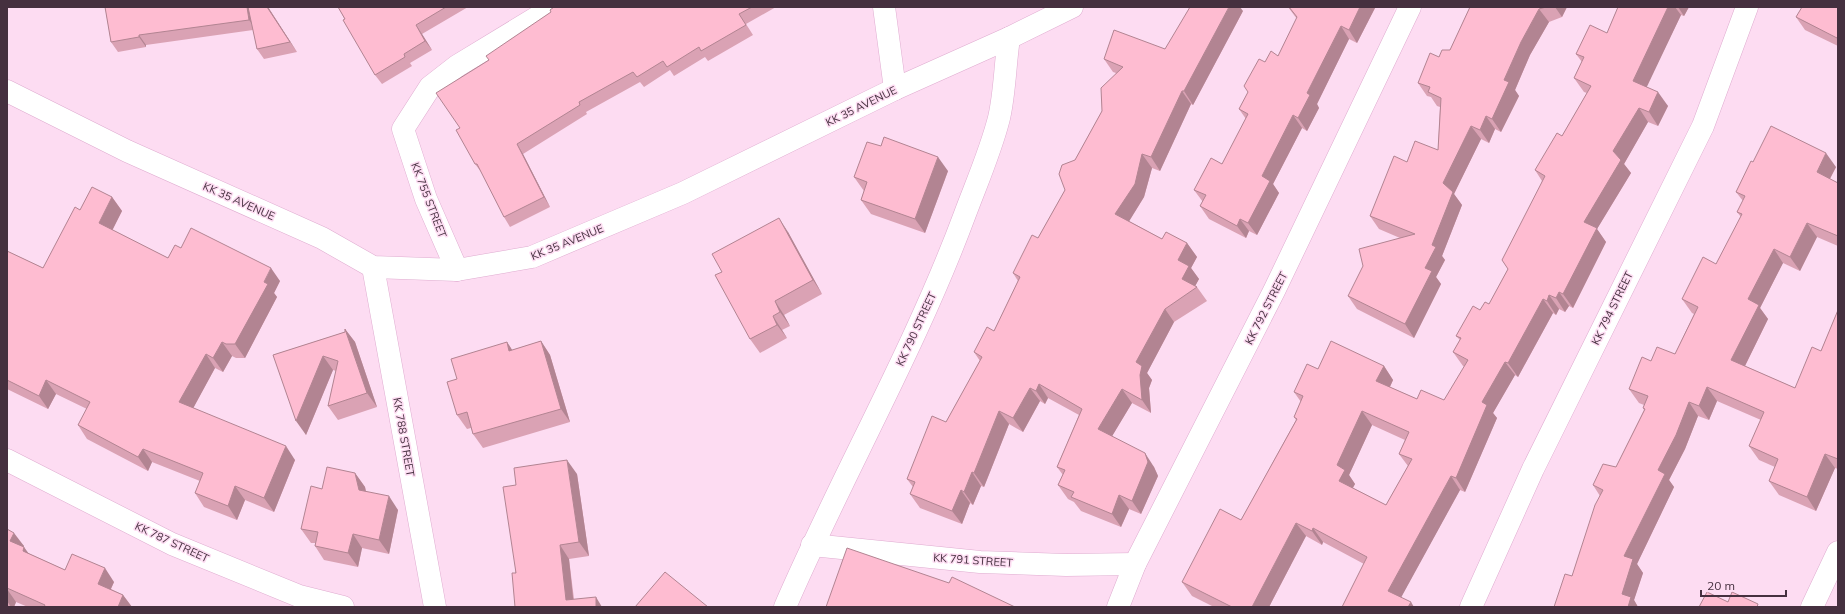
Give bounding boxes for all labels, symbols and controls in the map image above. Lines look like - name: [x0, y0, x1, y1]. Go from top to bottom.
- street label: KK 35 AVENUE: [823, 83, 899, 129]
- street label: KK 755 STREET: [408, 160, 450, 240]
- street label: KK 35 AVENUE: [201, 179, 277, 223]
- street label: KK 35 AVENUE: [529, 221, 605, 263]
- street label: KK 792 STREET: [1242, 269, 1291, 347]
- street label: KK 794 STREET: [1588, 269, 1636, 347]
- street label: KK 790 STREET: [893, 290, 939, 368]
- street label: KK 788 STREET: [390, 396, 418, 478]
- street label: KK 787 STREET: [133, 519, 211, 565]
- street label: KK 791 STREET: [933, 550, 1014, 570]
- scale bar: [1701, 572, 1786, 598]
- text: 20 m: [1707, 578, 1735, 593]

